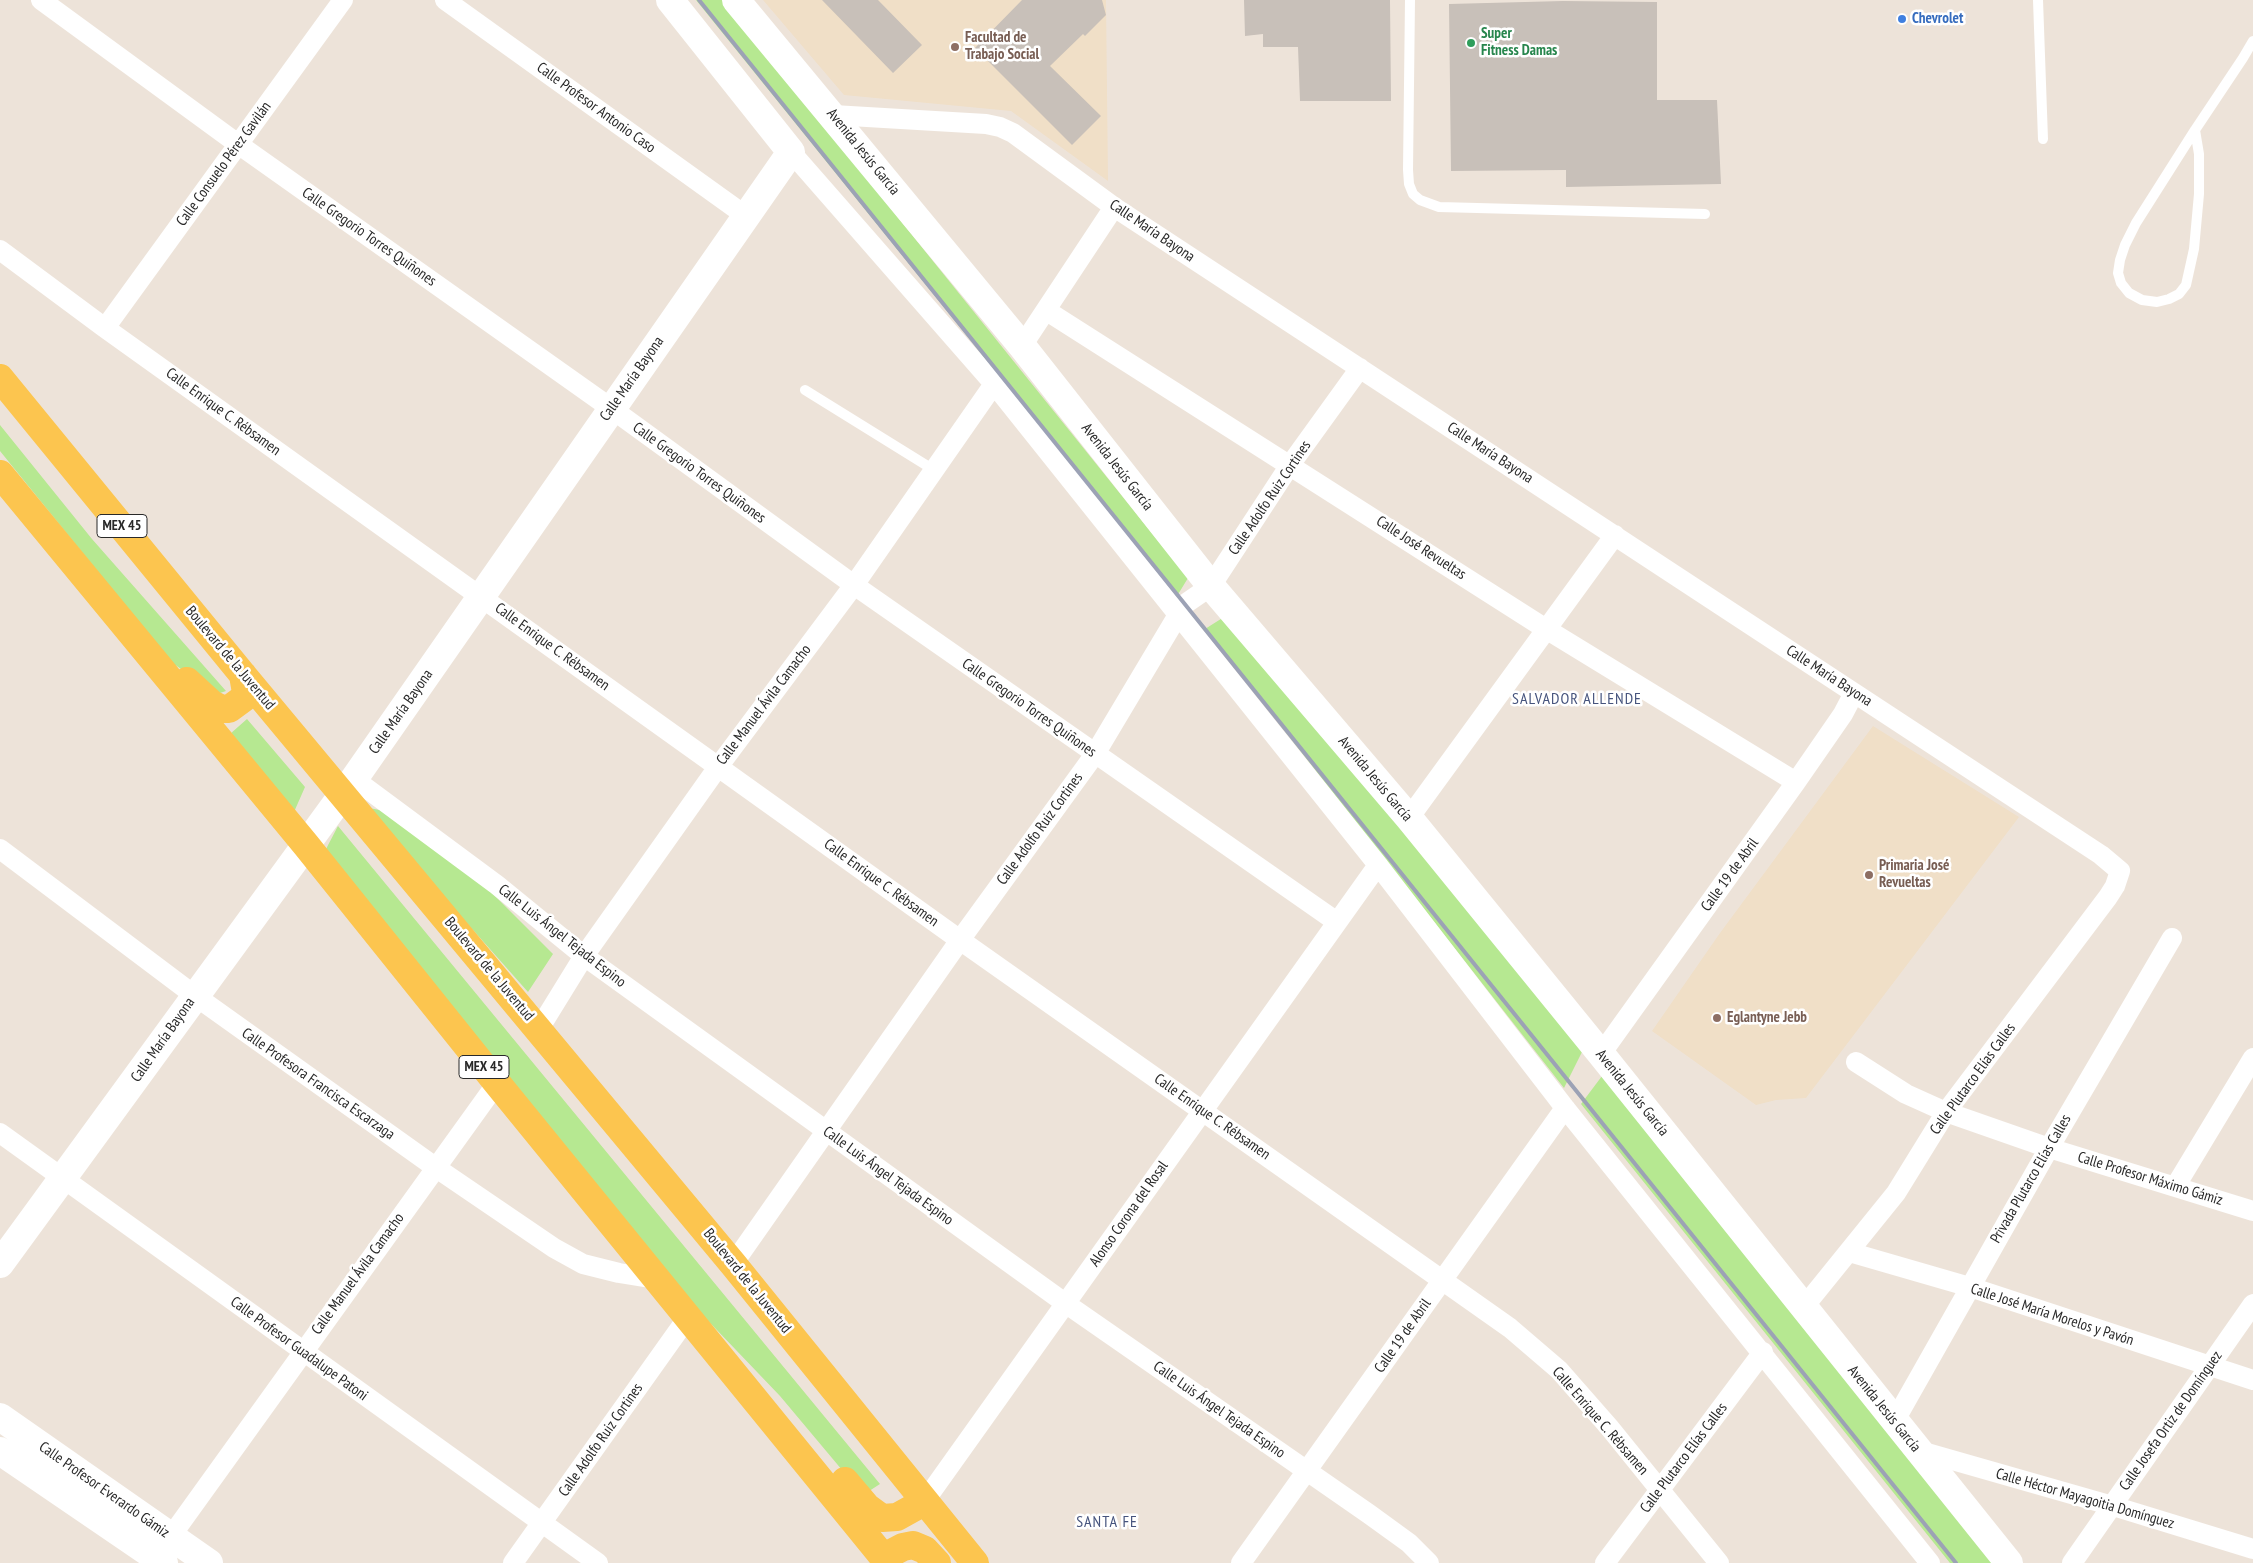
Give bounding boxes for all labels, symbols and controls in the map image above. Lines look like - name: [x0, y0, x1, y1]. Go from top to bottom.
- place label: Chevrolet: [1912, 10, 1963, 28]
- marker: Chevrolet: [1896, 13, 1908, 25]
- place label: Super Fitness Damas: [1481, 25, 1557, 60]
- place label: Facultad de Trabajo Social: [965, 29, 1039, 64]
- marker: Super Fitness Damas: [1465, 37, 1477, 49]
- marker: Facultad de Trabajo Social: [949, 41, 961, 53]
- street label: Calle Profesor Antonio Caso: [533, 59, 659, 157]
- street label: Calle Consuelo Pérez Gavilán: [173, 98, 275, 230]
- street label: Avenida Jesús García: [823, 105, 903, 199]
- street label: Calle Gregorio Torres Quiñones: [298, 184, 440, 290]
- street label: Calle María Bayona: [1106, 196, 1198, 266]
- street label: Calle María Bayona: [596, 333, 668, 425]
- street label: Calle Enrique C. Rébsamen: [162, 364, 284, 460]
- street label: Calle Gregorio Torres Quiñones: [629, 419, 769, 527]
- street label: Calle María Bayona: [1444, 419, 1536, 487]
- street label: Avenida Jesús García: [1077, 420, 1157, 514]
- street label: Calle Adolfo Ruiz Cortines: [1225, 437, 1315, 559]
- street label: Calle José Revueltas: [1373, 512, 1469, 584]
- road number: MEX 45: [97, 514, 147, 538]
- street label: Calle Enrique C. Rébsamen: [491, 599, 613, 695]
- street label: Boulevard de la Juventud: [181, 603, 279, 713]
- street label: Calle Manuel Ávila Camacho: [713, 641, 815, 769]
- street label: Calle María Bayona: [1783, 642, 1875, 710]
- street label: Calle Gregorio Torres Quiñones: [958, 655, 1100, 761]
- street label: Calle María Bayona: [365, 666, 437, 758]
- district label: SALVADOR ALLENDE: [1510, 689, 1644, 709]
- street label: Avenida Jesús García: [1334, 733, 1416, 825]
- street label: Calle Adolfo Ruiz Cortines: [993, 769, 1087, 889]
- street label: Calle Enrique C. Rébsamen: [820, 835, 942, 931]
- street label: Calle 19 de Abril: [1697, 835, 1763, 915]
- place label: Primaria José Revueltas: [1879, 857, 1949, 892]
- marker: Primaria José Revueltas: [1863, 869, 1875, 881]
- street label: Calle Luis Ángel Tejada Espino: [495, 881, 629, 991]
- street label: Boulevard de la Juventud: [440, 914, 538, 1024]
- street label: Calle María Bayona: [127, 994, 199, 1086]
- place label: Eglantyne Jebb: [1727, 1009, 1807, 1027]
- marker: Eglantyne Jebb: [1711, 1012, 1723, 1024]
- street label: Calle Plutarco Elías Calles: [1927, 1020, 2019, 1138]
- street label: Calle Profesora Francisca Escarzaga: [238, 1024, 398, 1144]
- street label: Avenida Jesús García: [1592, 1046, 1672, 1140]
- road number: MEX 45: [459, 1056, 509, 1078]
- street label: Calle Enrique C. Rébsamen: [1151, 1070, 1273, 1164]
- street label: Privada Plutarco Elías Calles: [1987, 1112, 2075, 1246]
- street label: Calle Luis Ángel Tejada Espino: [819, 1123, 957, 1229]
- street label: Calle Profesor Máximo Gámiz: [2075, 1148, 2225, 1210]
- street label: Alonso Corona del Rosal: [1086, 1158, 1172, 1270]
- street label: Calle Manuel Ávila Camacho: [308, 1210, 408, 1338]
- street label: Boulevard de la Juventud: [699, 1225, 795, 1337]
- street label: Calle José María Morelos y Pavón: [1968, 1280, 2136, 1350]
- street label: Calle Profesor Guadalupe Patoni: [227, 1293, 371, 1405]
- street label: Calle 19 de Abril: [1371, 1296, 1435, 1376]
- street label: Calle Josefa Ortiz de Domínguez: [2116, 1348, 2226, 1494]
- street label: Calle Luis Ángel Tejada Espino: [1150, 1358, 1288, 1462]
- street label: Avenida Jesús García: [1844, 1362, 1924, 1456]
- street label: Calle Enrique C. Rébsamen: [1548, 1363, 1652, 1479]
- street label: Calle Adolfo Ruiz Cortines: [555, 1380, 647, 1500]
- street label: Calle Plutarco Elías Calles: [1637, 1399, 1731, 1517]
- street label: Calle Profesor Everardo Gámiz: [35, 1438, 173, 1542]
- street label: Calle Héctor Mayagoitia Domínguez: [1994, 1465, 2176, 1533]
- district label: SANTA FE: [1075, 1512, 1139, 1532]

